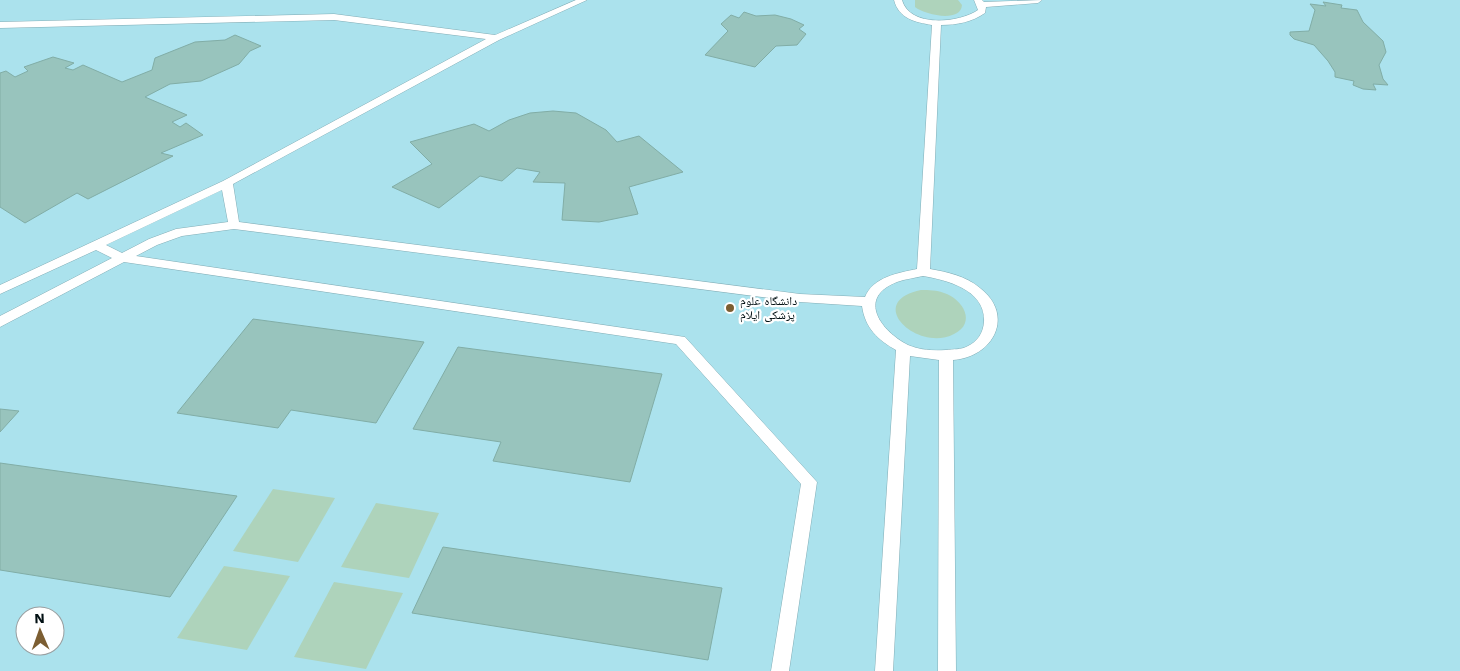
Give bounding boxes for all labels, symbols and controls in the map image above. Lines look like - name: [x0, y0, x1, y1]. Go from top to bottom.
- place label: دانشگاه علوم پزشکی ایلام: [740, 294, 797, 323]
- marker: دانشگاه علوم پزشکی ایلام: [724, 302, 736, 314]
- north arrow: [15, 606, 65, 656]
- text: N: [34, 610, 45, 626]

